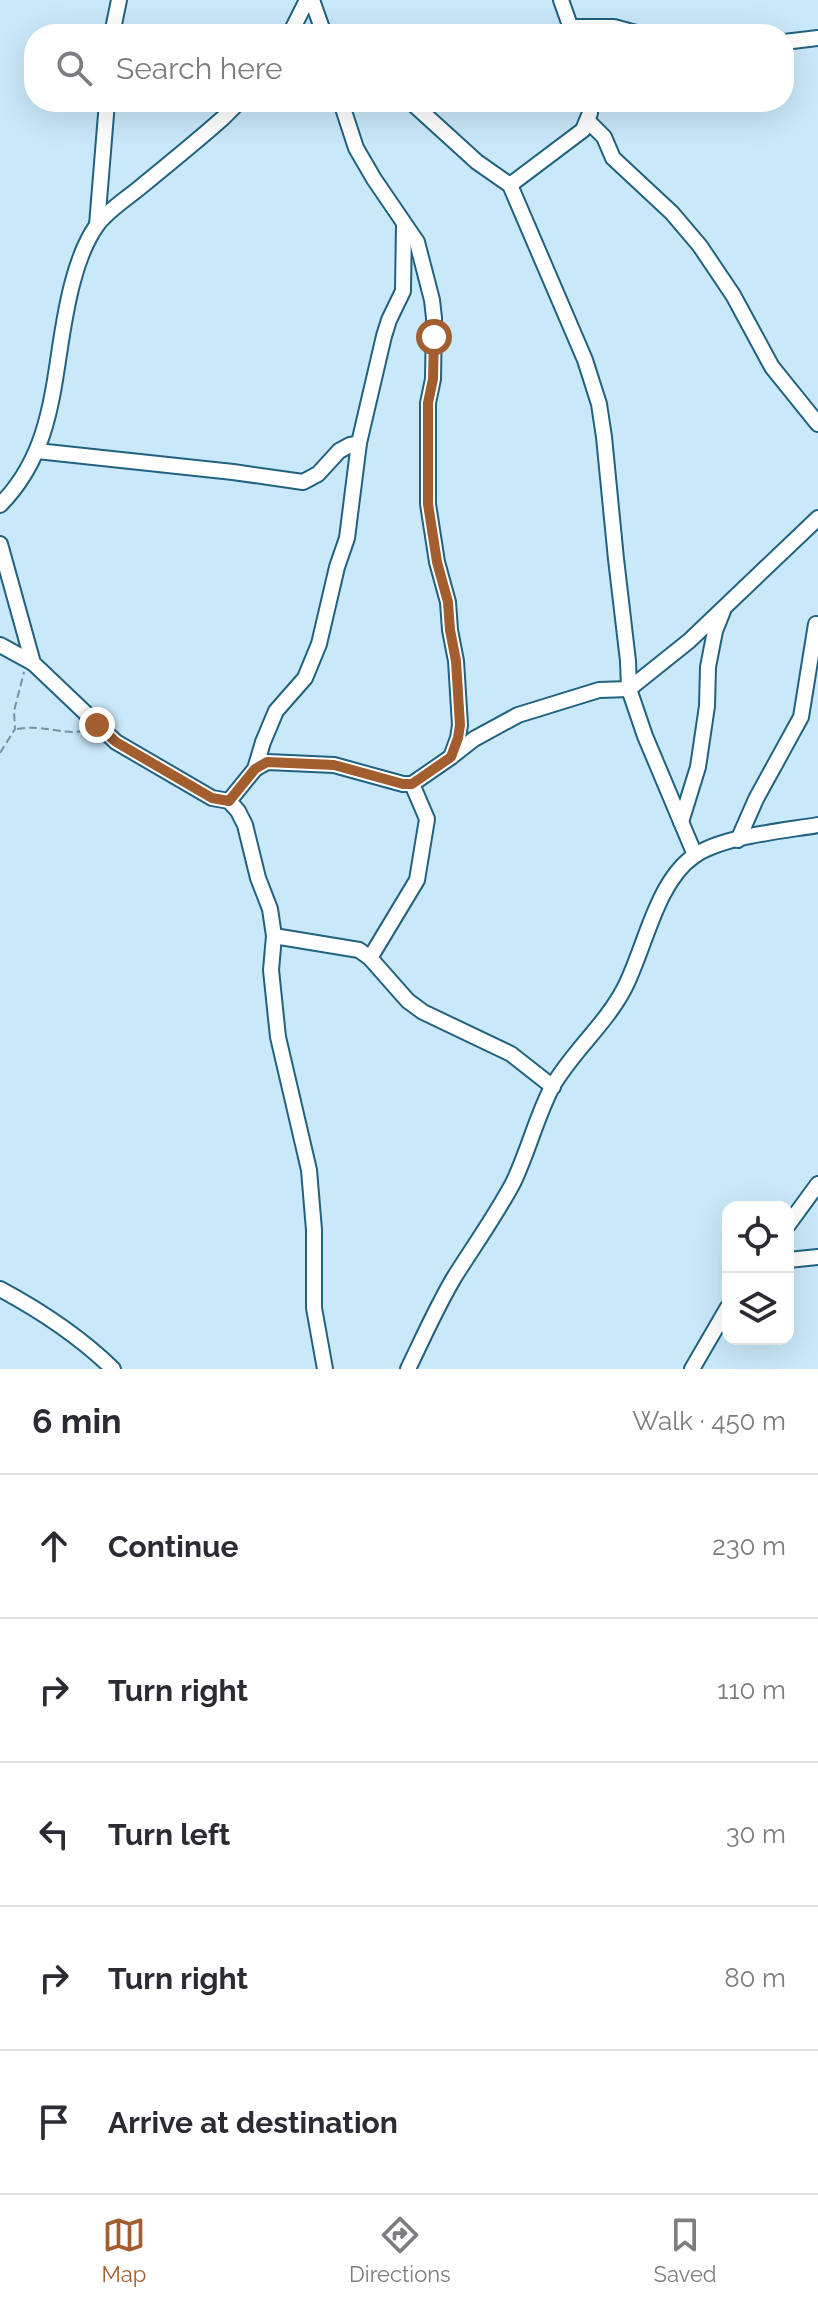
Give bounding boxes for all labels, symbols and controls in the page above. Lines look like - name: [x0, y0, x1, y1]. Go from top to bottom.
- search box: [24, 24, 794, 112]
- icon: search: [52, 46, 96, 90]
- text: Search here: [116, 51, 283, 86]
- route start: [416, 319, 452, 355]
- route end: [79, 707, 115, 743]
- map controls: [722, 1201, 794, 1345]
- button: locate: [722, 1201, 794, 1273]
- button: layers: [722, 1273, 794, 1345]
- text: 6 min: [32, 1401, 122, 1441]
- text: Walk · 450 m: [632, 1406, 786, 1436]
- icon: ahead: [32, 1524, 76, 1568]
- text: Continue: [108, 1529, 239, 1564]
- text: 230 m: [712, 1531, 786, 1561]
- icon: right: [32, 1668, 76, 1712]
- text: Turn right: [108, 1673, 248, 1708]
- text: 110 m: [717, 1675, 786, 1705]
- icon: left: [32, 1812, 76, 1856]
- text: Turn left: [108, 1817, 230, 1852]
- text: 30 m: [726, 1819, 786, 1849]
- icon: right: [32, 1956, 76, 2000]
- text: Turn right: [108, 1961, 248, 1996]
- text: 80 m: [724, 1963, 786, 1993]
- icon: arrive: [32, 2100, 76, 2144]
- text: Arrive at destination: [108, 2105, 398, 2140]
- tab: Map: [101, 2213, 146, 2287]
- tab: Directions: [349, 2213, 451, 2287]
- tab: Saved: [654, 2213, 717, 2287]

